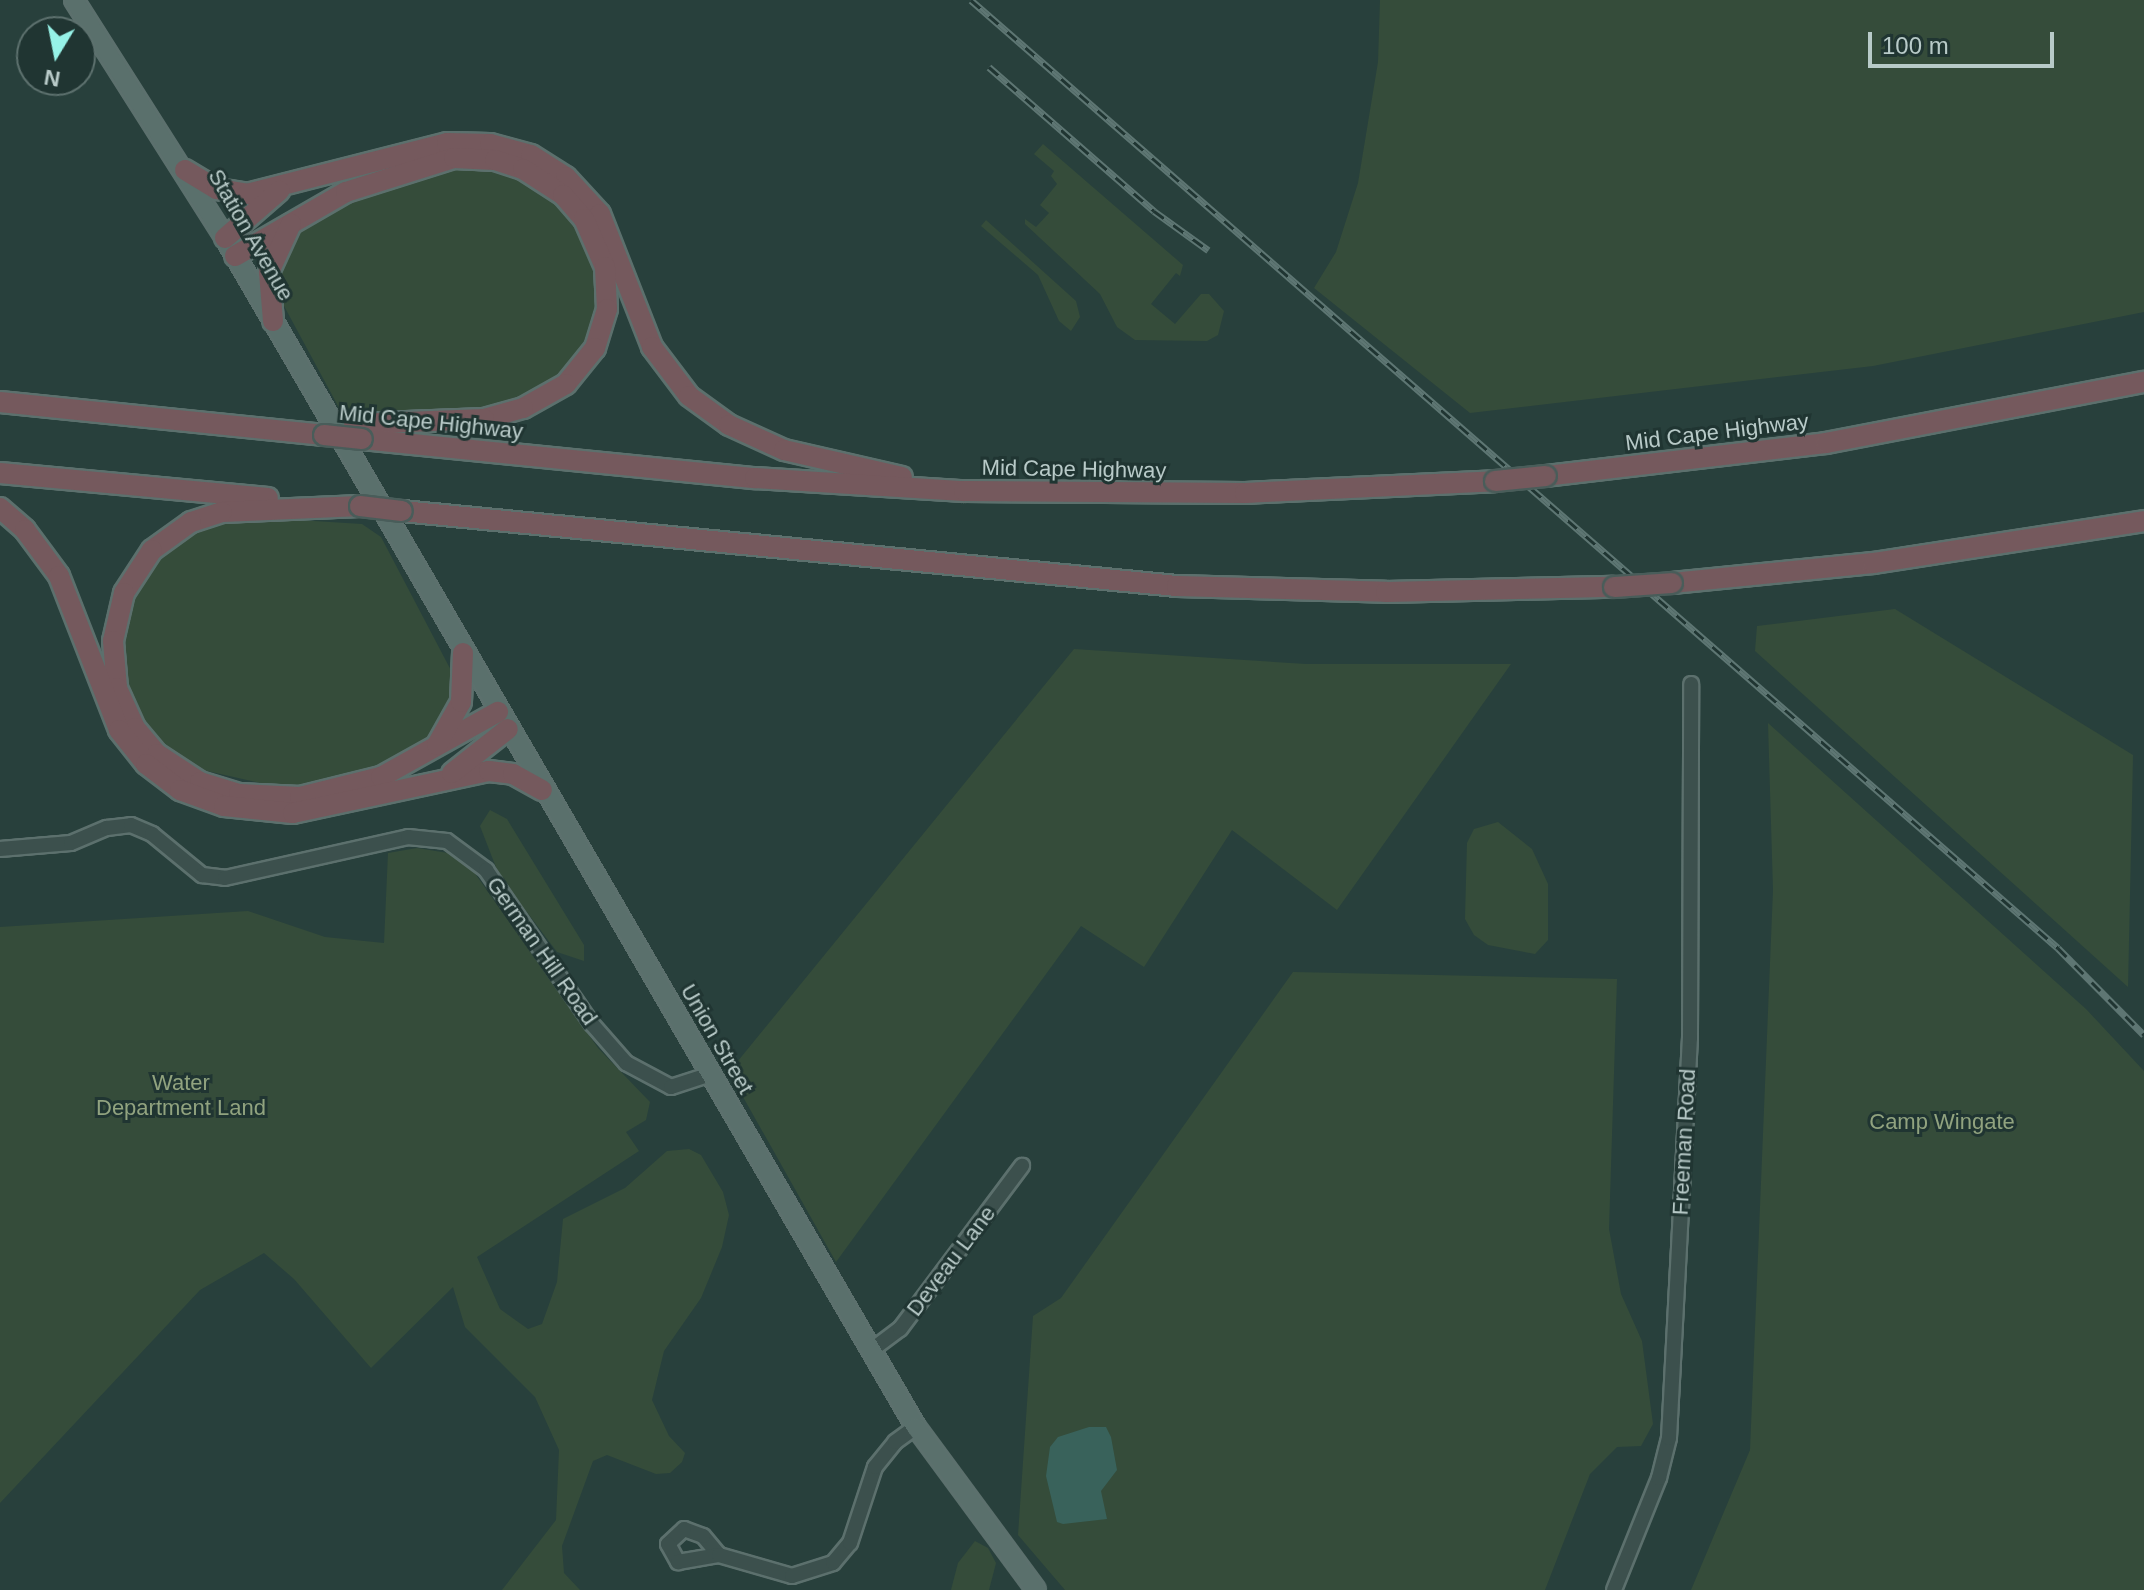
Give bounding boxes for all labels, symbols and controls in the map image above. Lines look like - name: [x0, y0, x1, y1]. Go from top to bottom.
- north arrow: [16, 16, 96, 96]
- scale bar: [1872, 16, 2058, 66]
- text: 100 m: [1882, 32, 1949, 59]
- text: N: [42, 64, 62, 92]
- street label: Station Avenue: [202, 164, 300, 306]
- street label: Mid Cape Highway: [338, 399, 524, 445]
- street label: Mid Cape Highway: [1624, 408, 1810, 456]
- street label: Mid Cape Highway: [981, 454, 1167, 484]
- street label: German Hill Road: [481, 872, 603, 1030]
- street label: Union Street: [675, 979, 759, 1099]
- street label: Freeman Road: [1667, 1068, 1701, 1216]
- park label: Water Department Land: [96, 1069, 266, 1120]
- park label: Camp Wingate: [1869, 1109, 2015, 1135]
- street label: Deveau Lane: [901, 1201, 1001, 1321]

